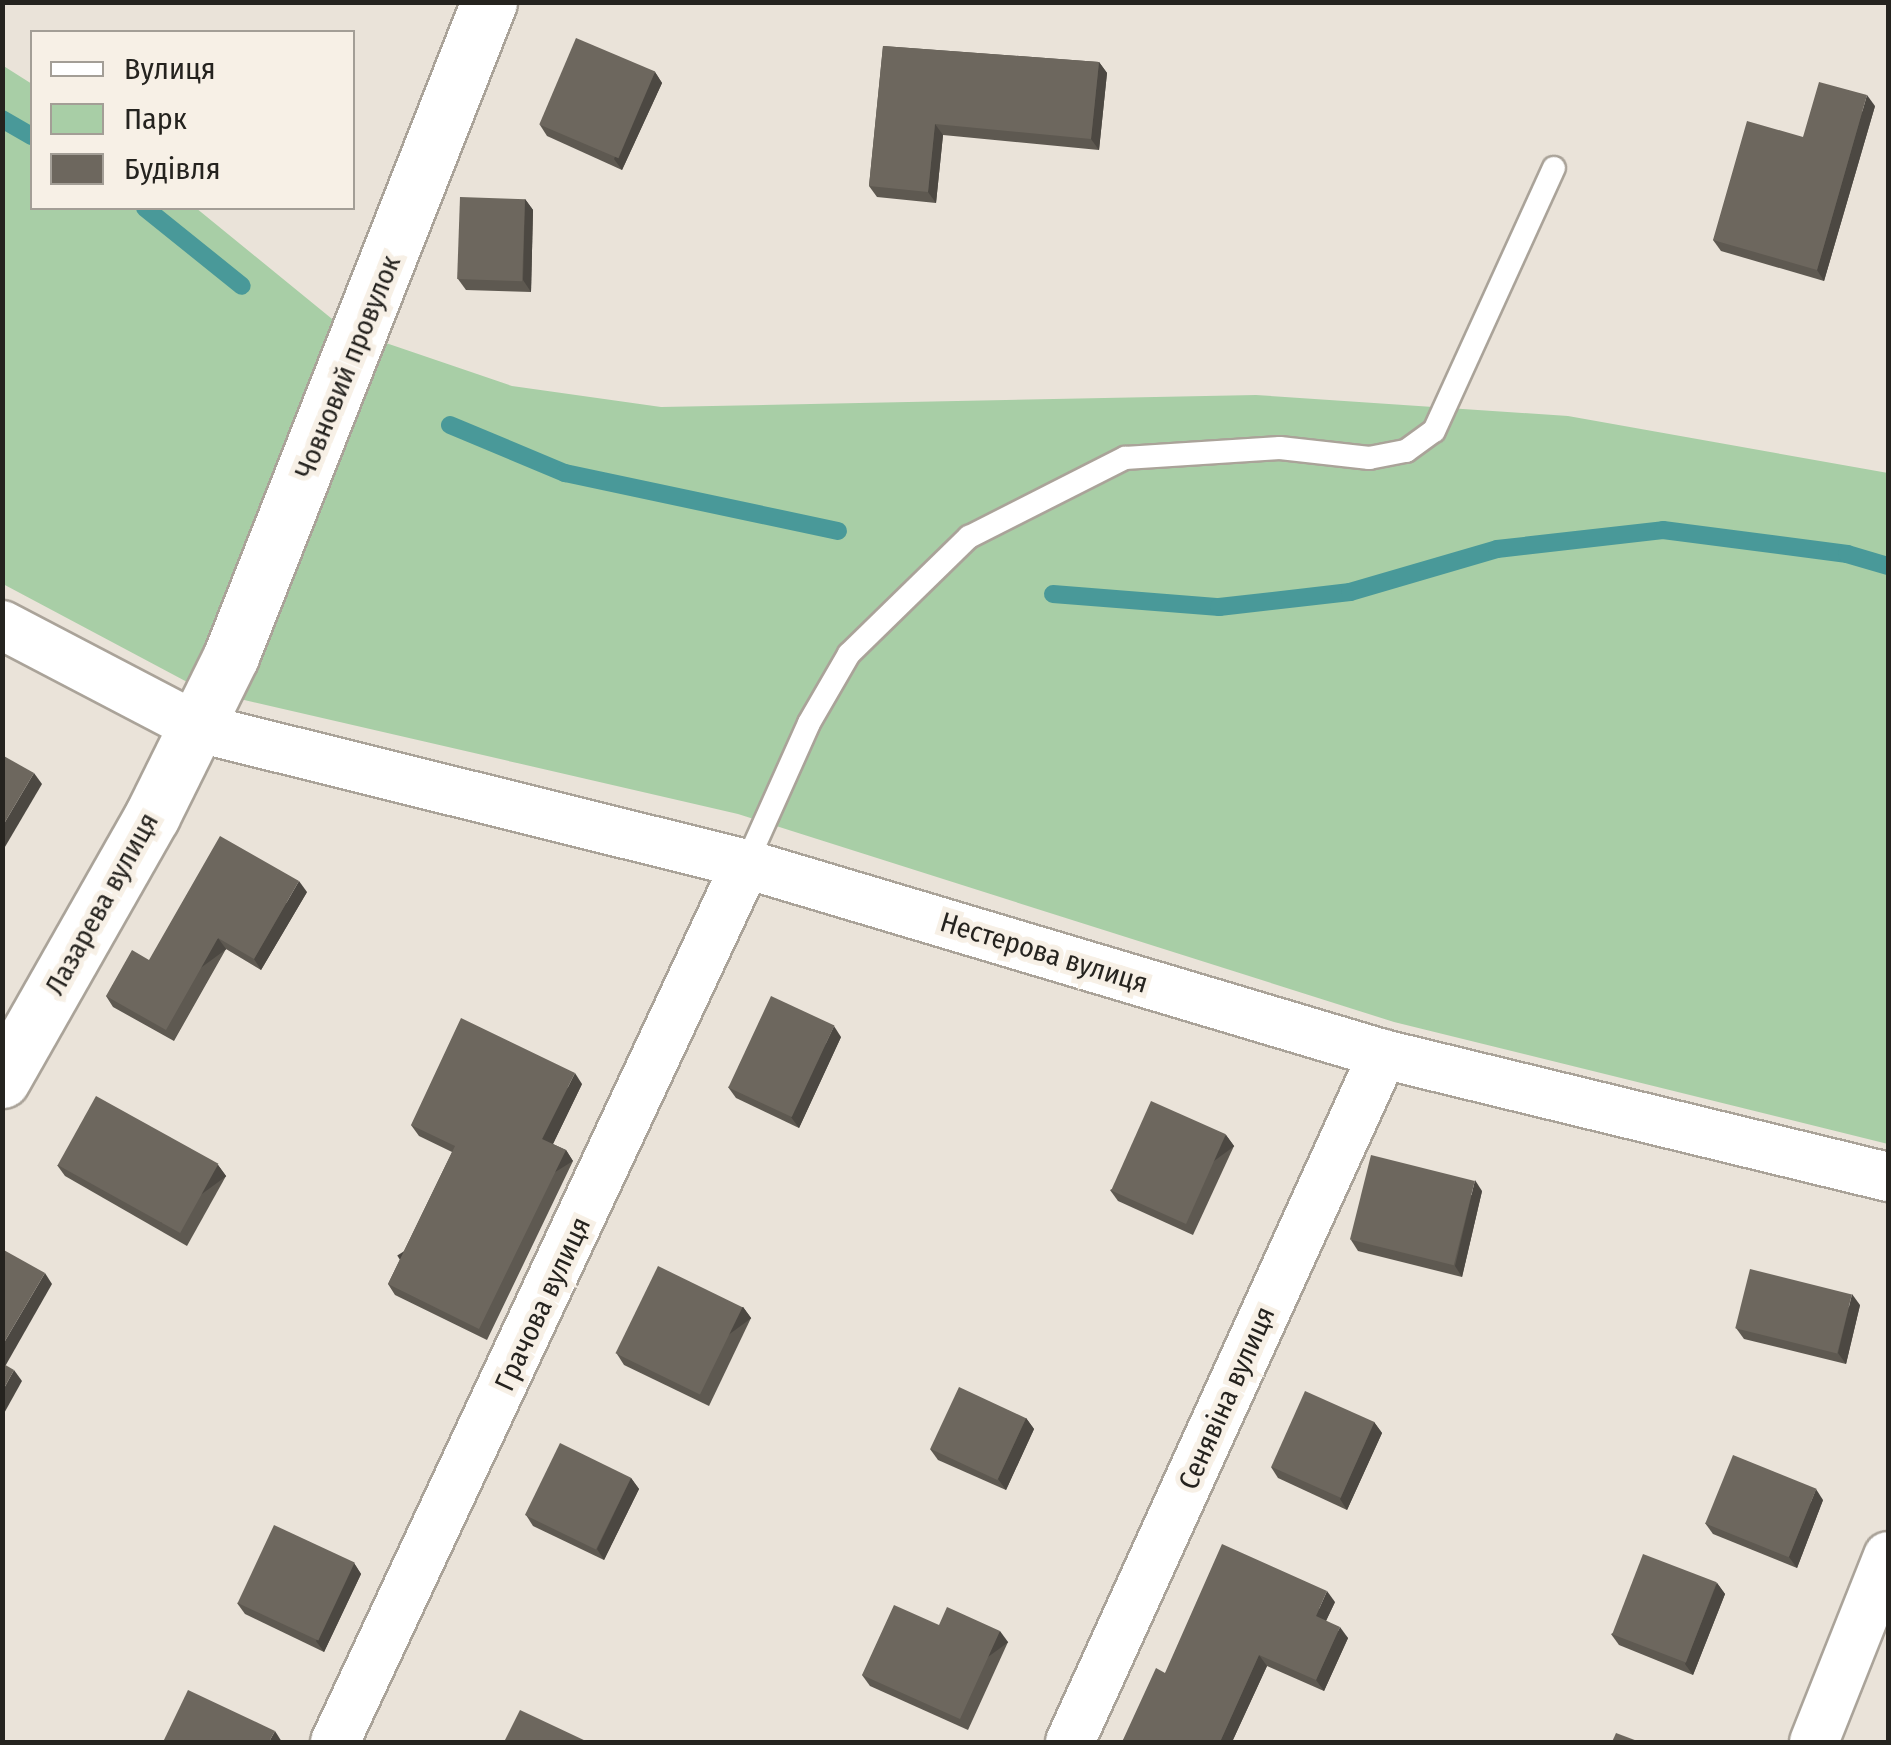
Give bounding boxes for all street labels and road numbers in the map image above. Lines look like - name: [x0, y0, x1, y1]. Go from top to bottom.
- street label: Човновий провулок: [288, 251, 408, 483]
- street label: Лазарева вулиця: [38, 807, 166, 1001]
- street label: Нестерова вулиця: [936, 906, 1152, 1000]
- street label: Грачова вулиця: [488, 1212, 598, 1396]
- street label: Сенявіна вулиця: [1172, 1301, 1282, 1495]

